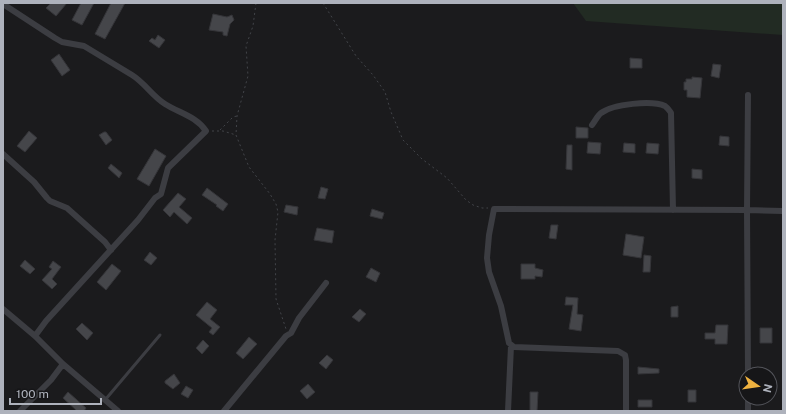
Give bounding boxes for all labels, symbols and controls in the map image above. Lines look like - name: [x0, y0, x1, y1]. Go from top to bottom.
- north arrow: [738, 366, 778, 406]
- scale bar: [10, 380, 101, 406]
- text: N: [761, 383, 775, 394]
- text: 100 m: [16, 387, 49, 401]

